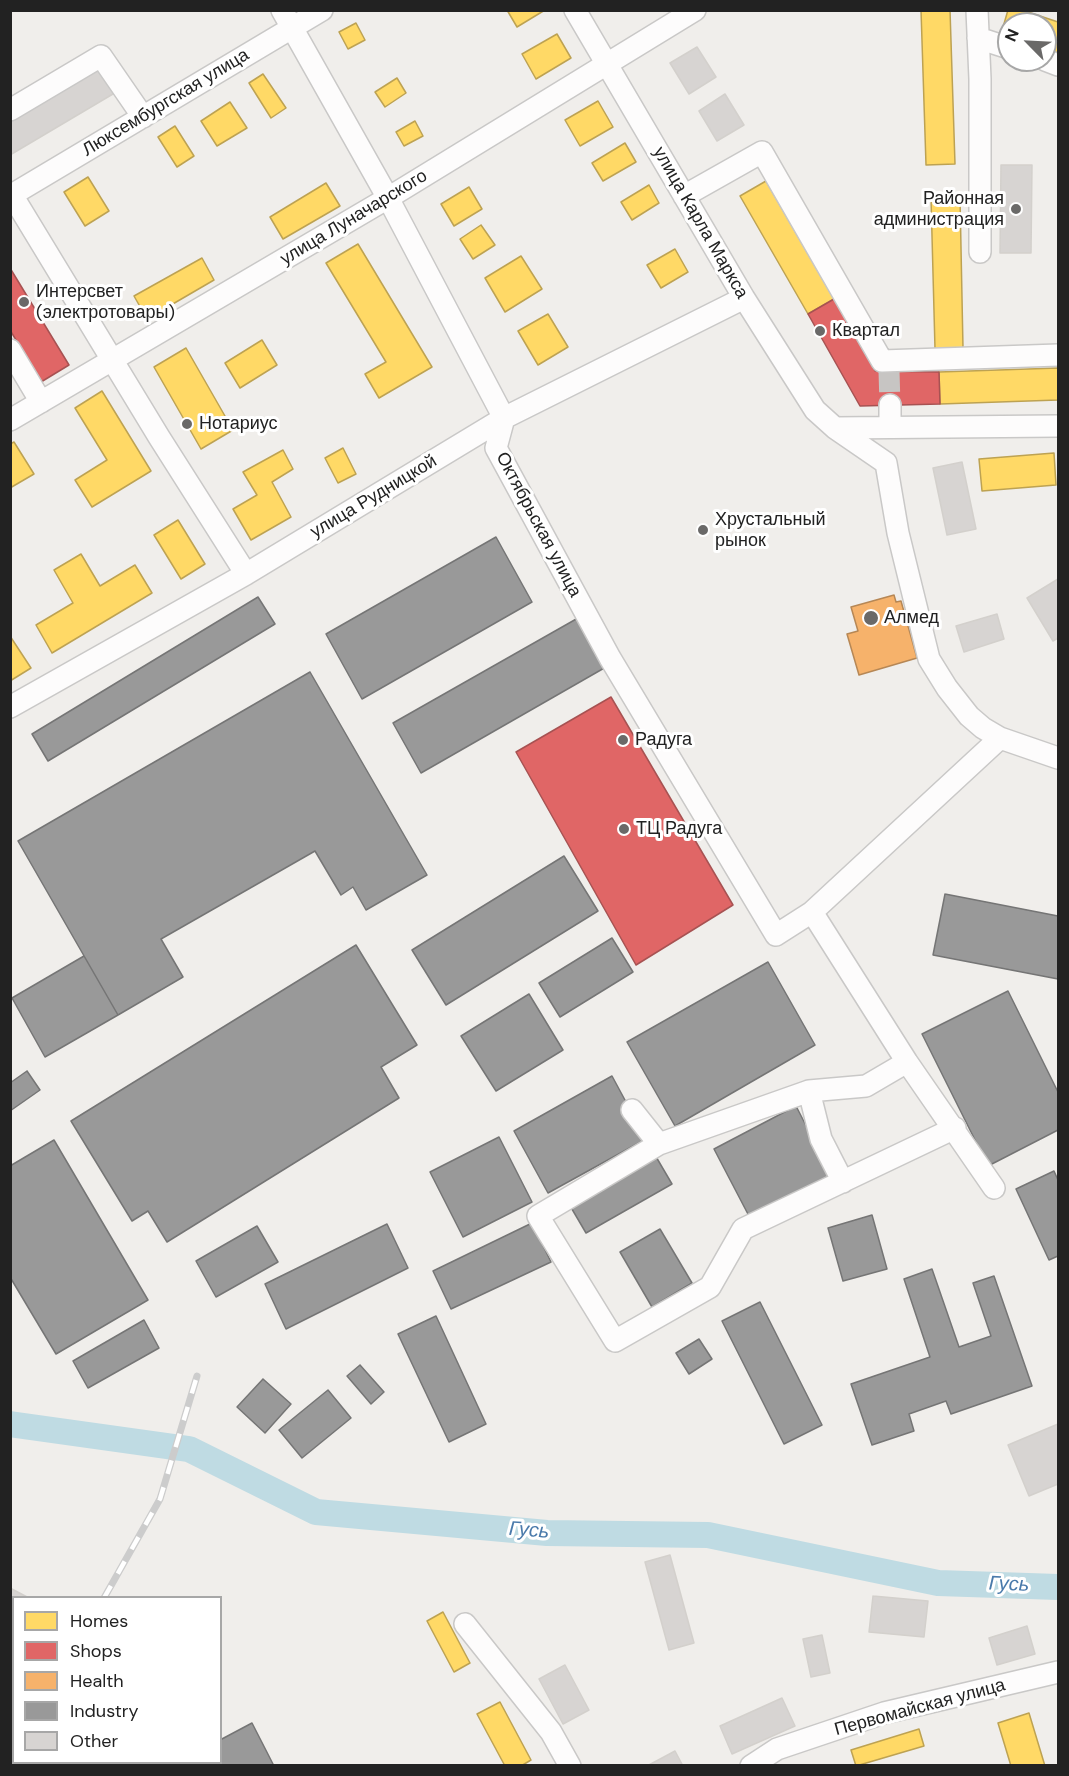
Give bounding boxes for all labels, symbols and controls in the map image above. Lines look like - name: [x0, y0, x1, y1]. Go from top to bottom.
- north arrow: [997, 12, 1057, 72]
- text: N: [1000, 26, 1024, 45]
- street label: Люксембургская улица: [79, 45, 253, 161]
- street label: улица Карла Маркса: [648, 143, 752, 303]
- street label: улица Луначарского: [277, 166, 431, 270]
- place label: Районная администрация: [874, 188, 1004, 230]
- marker: Районная администрация: [1009, 202, 1023, 216]
- place label: Интерсвет (электротовары): [36, 281, 175, 324]
- marker: Интерсвет (электротовары): [17, 295, 31, 309]
- place label: Квартал: [832, 320, 900, 342]
- marker: Квартал: [813, 324, 827, 338]
- place label: Нотариус: [199, 413, 278, 435]
- marker: Нотариус: [180, 417, 194, 431]
- street label: Октябрьская улица: [491, 449, 585, 601]
- street label: улица Рудницкой: [307, 451, 441, 543]
- place label: Хрустальный рынок: [715, 509, 825, 552]
- marker: Хрустальный рынок: [696, 523, 710, 537]
- place label: Алмед: [884, 607, 939, 629]
- marker: Алмед: [862, 609, 880, 627]
- place label: Радуга: [635, 729, 692, 751]
- marker: Радуга: [616, 733, 630, 747]
- place label: ТЦ Радуга: [636, 818, 722, 840]
- marker: ТЦ Радуга: [617, 822, 631, 836]
- water label: Гусь: [508, 1518, 550, 1544]
- water label: Гусь: [988, 1572, 1030, 1598]
- legend: [12, 1596, 222, 1764]
- text: Homes: [70, 1609, 128, 1633]
- text: Shops: [70, 1639, 122, 1663]
- text: Health: [70, 1669, 124, 1693]
- street label: Первомайская улица: [832, 1675, 1008, 1741]
- text: Industry: [70, 1699, 139, 1723]
- text: Other: [70, 1729, 118, 1753]

